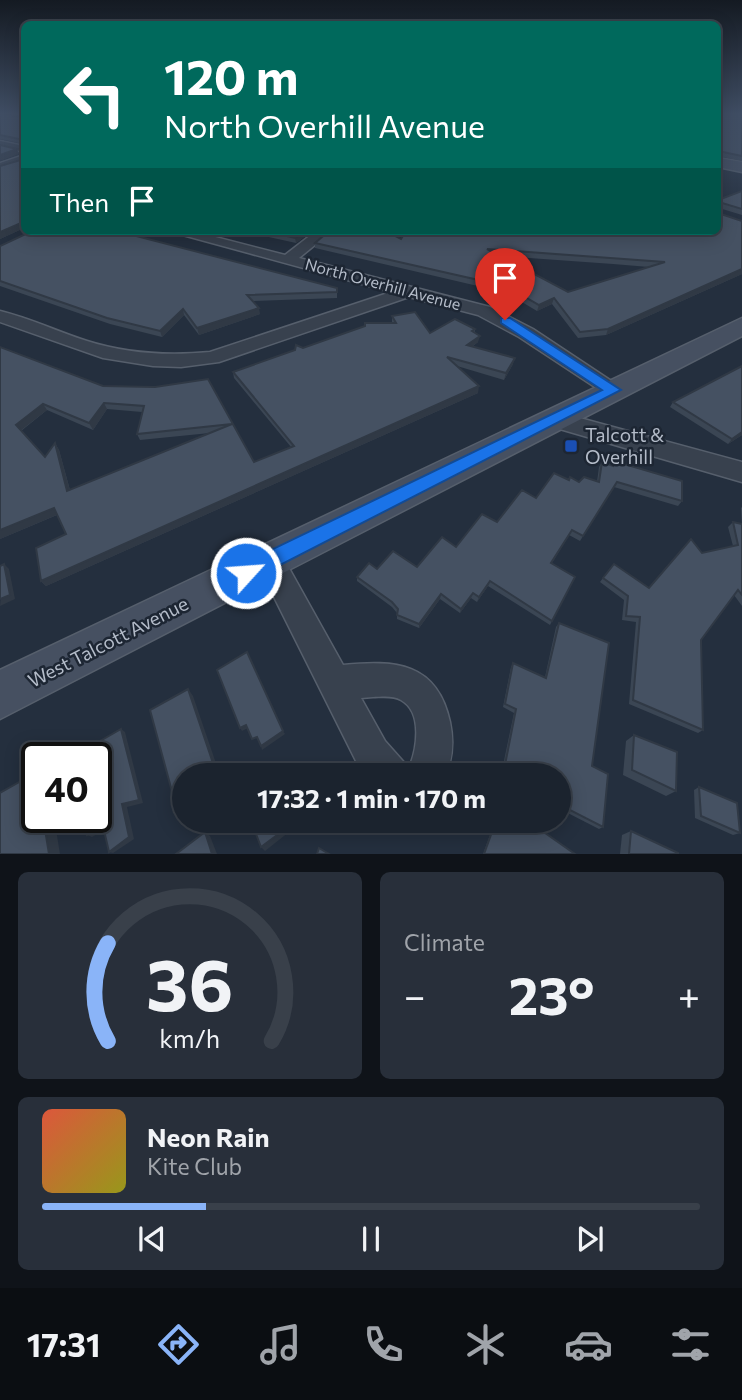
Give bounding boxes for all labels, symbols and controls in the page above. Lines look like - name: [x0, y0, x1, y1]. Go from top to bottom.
- text: 120 m: [164, 45, 298, 105]
- icon: left: [49, 49, 140, 140]
- text: North Overhill Avenue: [164, 105, 485, 145]
- icon: arrive: [123, 182, 161, 220]
- text: Then: [49, 186, 109, 217]
- pin: [475, 248, 535, 320]
- street label: North Overhill Avenue: [303, 254, 463, 313]
- icon: arrive: [486, 259, 524, 297]
- place label: Talcott & Overhill: [585, 423, 664, 468]
- marker: Talcott & Overhill: [563, 438, 579, 454]
- position arrow: [209, 536, 283, 610]
- street label: West Talcott Avenue: [24, 591, 192, 692]
- speed limit sign: 40: [21, 742, 112, 833]
- text: 17:32 · 1 min · 170 m: [257, 782, 486, 813]
- text: Climate: [404, 928, 485, 956]
- text: 36: [146, 938, 234, 1027]
- text: 23°: [509, 962, 595, 1026]
- text: −: [404, 971, 426, 1018]
- text: +: [678, 971, 700, 1018]
- text: km/h: [160, 1023, 220, 1053]
- text: Neon Rain: [147, 1121, 270, 1152]
- text: Kite Club: [147, 1152, 242, 1180]
- icon: previous: [133, 1220, 171, 1258]
- icon: pause: [352, 1220, 390, 1258]
- icon: next: [571, 1220, 609, 1258]
- icon: directions: [154, 1320, 203, 1369]
- icon: music: [256, 1320, 305, 1369]
- icon: phone: [359, 1320, 408, 1369]
- icon: climate: [461, 1320, 510, 1369]
- icon: car: [564, 1320, 613, 1369]
- icon: filters: [666, 1320, 715, 1369]
- text: 17:31: [27, 1324, 100, 1364]

